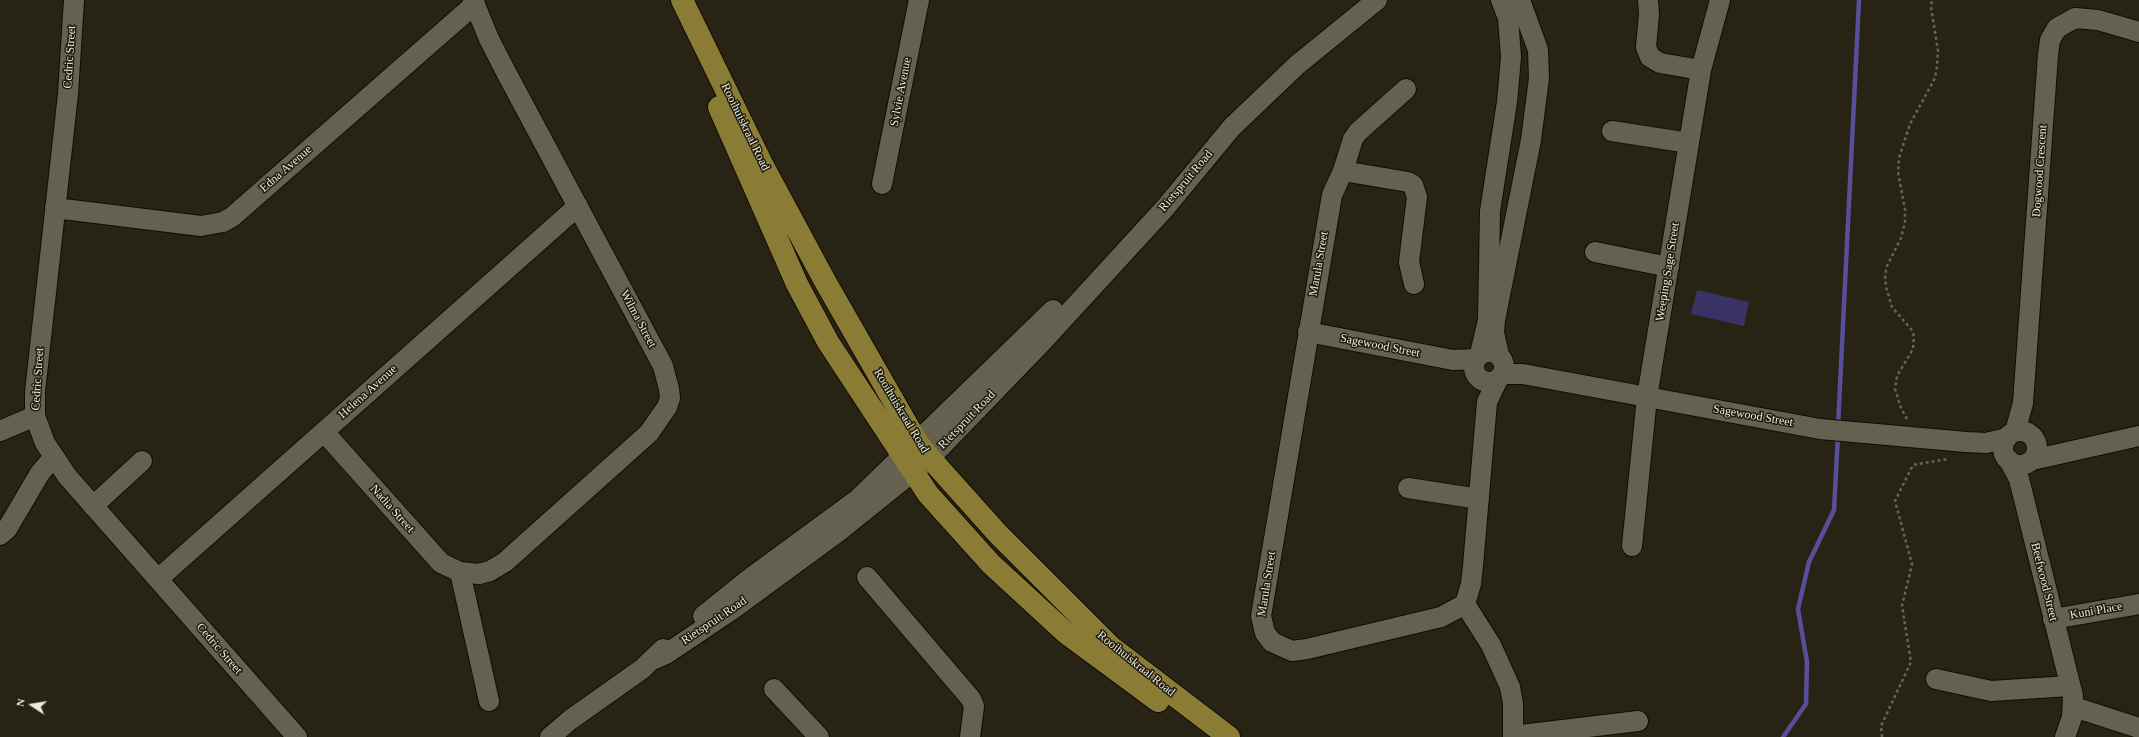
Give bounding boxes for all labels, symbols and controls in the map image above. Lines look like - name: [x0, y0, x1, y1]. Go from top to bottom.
- street label: Cedric Street: [61, 25, 79, 89]
- street label: Sylvie Avenue: [887, 56, 915, 128]
- street label: Rooihuiskraal Road: [718, 81, 772, 173]
- street label: Dogwood Crescent: [2030, 124, 2050, 218]
- street label: Edna Avenue: [257, 143, 315, 195]
- street label: Rietspruit Road: [1156, 147, 1216, 215]
- street label: Weeping Sage Street: [1653, 222, 1683, 322]
- street label: Marula Street: [1306, 230, 1332, 298]
- street label: Wilma Street: [617, 288, 659, 350]
- street label: Sagewood Street: [1339, 331, 1421, 361]
- street label: Cedric Street: [29, 347, 47, 411]
- street label: Helena Avenue: [336, 362, 400, 422]
- street label: Rooihuiskraal Road: [870, 366, 932, 456]
- street label: Rietspruit Road: [936, 388, 998, 452]
- street label: Sagewood Street: [1712, 402, 1794, 430]
- street label: Nadia Street: [367, 482, 417, 536]
- street label: Beefwood Street: [2027, 541, 2061, 623]
- street label: Marula Street: [1255, 550, 1279, 618]
- street label: Rietspruit Road: [679, 594, 749, 648]
- street label: Kuni Place: [2069, 599, 2123, 623]
- street label: Cedric Street: [193, 621, 245, 677]
- street label: Rooihuiskraal Road: [1094, 628, 1178, 700]
- north arrow: [12, 685, 52, 725]
- text: N: [14, 697, 27, 708]

